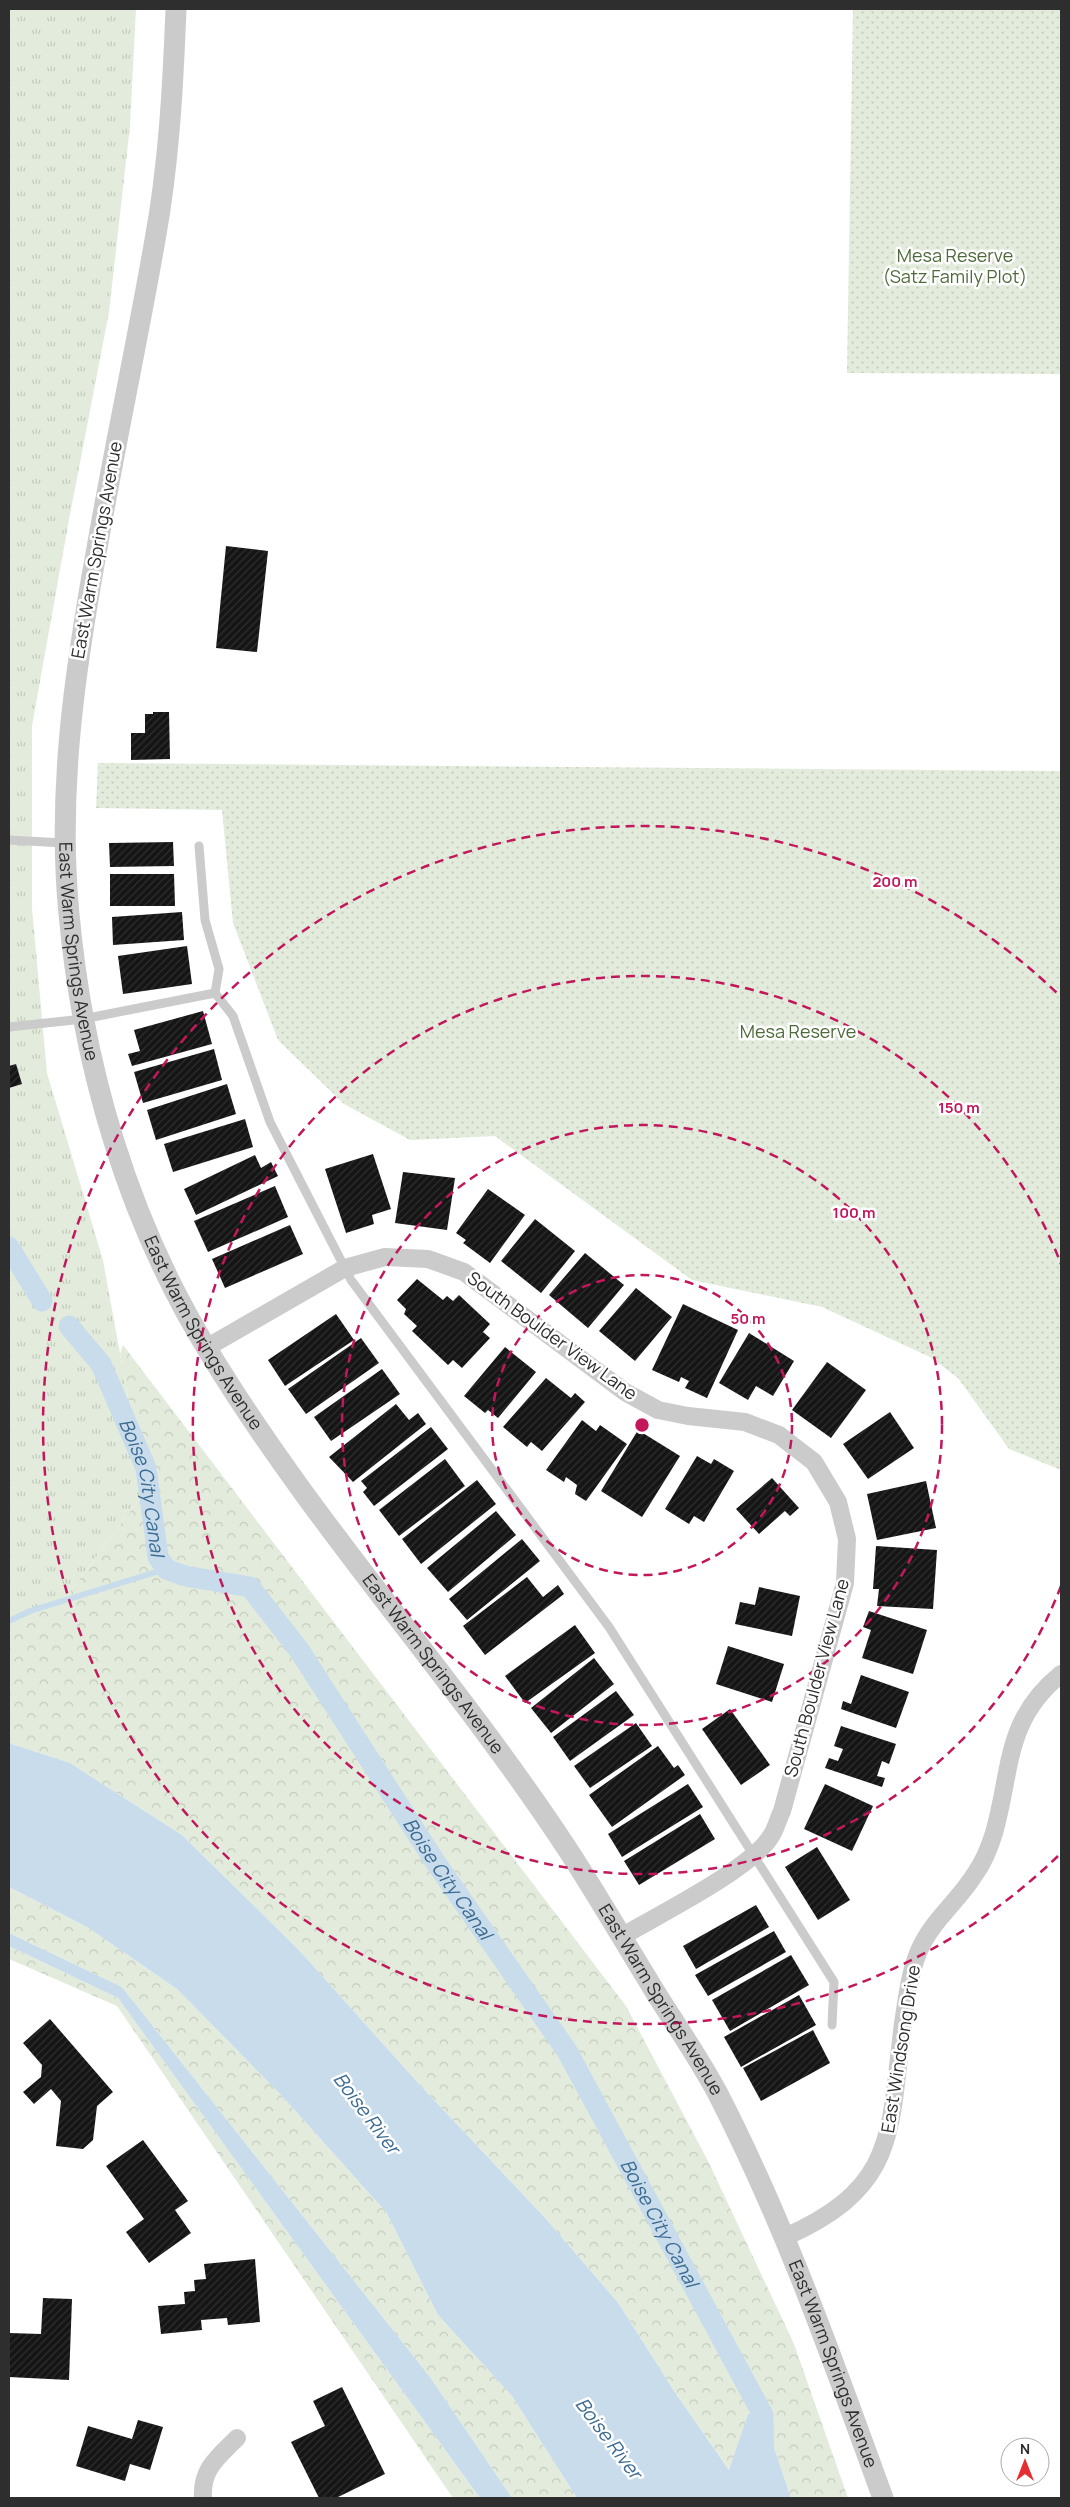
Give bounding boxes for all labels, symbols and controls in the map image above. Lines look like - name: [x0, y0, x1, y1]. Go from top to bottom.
- park label: Mesa Reserve (Satz Family Plot): [883, 243, 1027, 288]
- street label: East Warm Springs Avenue: [65, 439, 127, 660]
- street label: East Warm Springs Avenue: [54, 842, 105, 1063]
- text: 200 m: [872, 871, 918, 892]
- park label: Mesa Reserve: [740, 1019, 856, 1043]
- text: 150 m: [938, 1097, 980, 1118]
- text: 100 m: [833, 1202, 875, 1223]
- street label: East Warm Springs Avenue: [139, 1232, 269, 1434]
- street label: South Boulder View Lane: [463, 1265, 642, 1405]
- text: 50 m: [730, 1308, 766, 1329]
- water label: Boise City Canal: [113, 1414, 171, 1560]
- centre of rings: [633, 1416, 651, 1434]
- street label: East Warm Springs Avenue: [357, 1568, 510, 1758]
- street label: South Boulder View Lane: [778, 1576, 854, 1780]
- water label: Boise City Canal: [397, 1813, 500, 1947]
- street label: East Warm Springs Avenue: [594, 1899, 729, 2099]
- street label: East Windsong Drive: [875, 1963, 925, 2134]
- water label: Boise River: [328, 2067, 408, 2161]
- water label: Boise City Canal: [615, 2154, 706, 2294]
- street label: East Warm Springs Avenue: [784, 2256, 884, 2471]
- water label: Boise River: [570, 2392, 650, 2486]
- north arrow: [1000, 2437, 1050, 2487]
- text: N: [1020, 2439, 1030, 2458]

